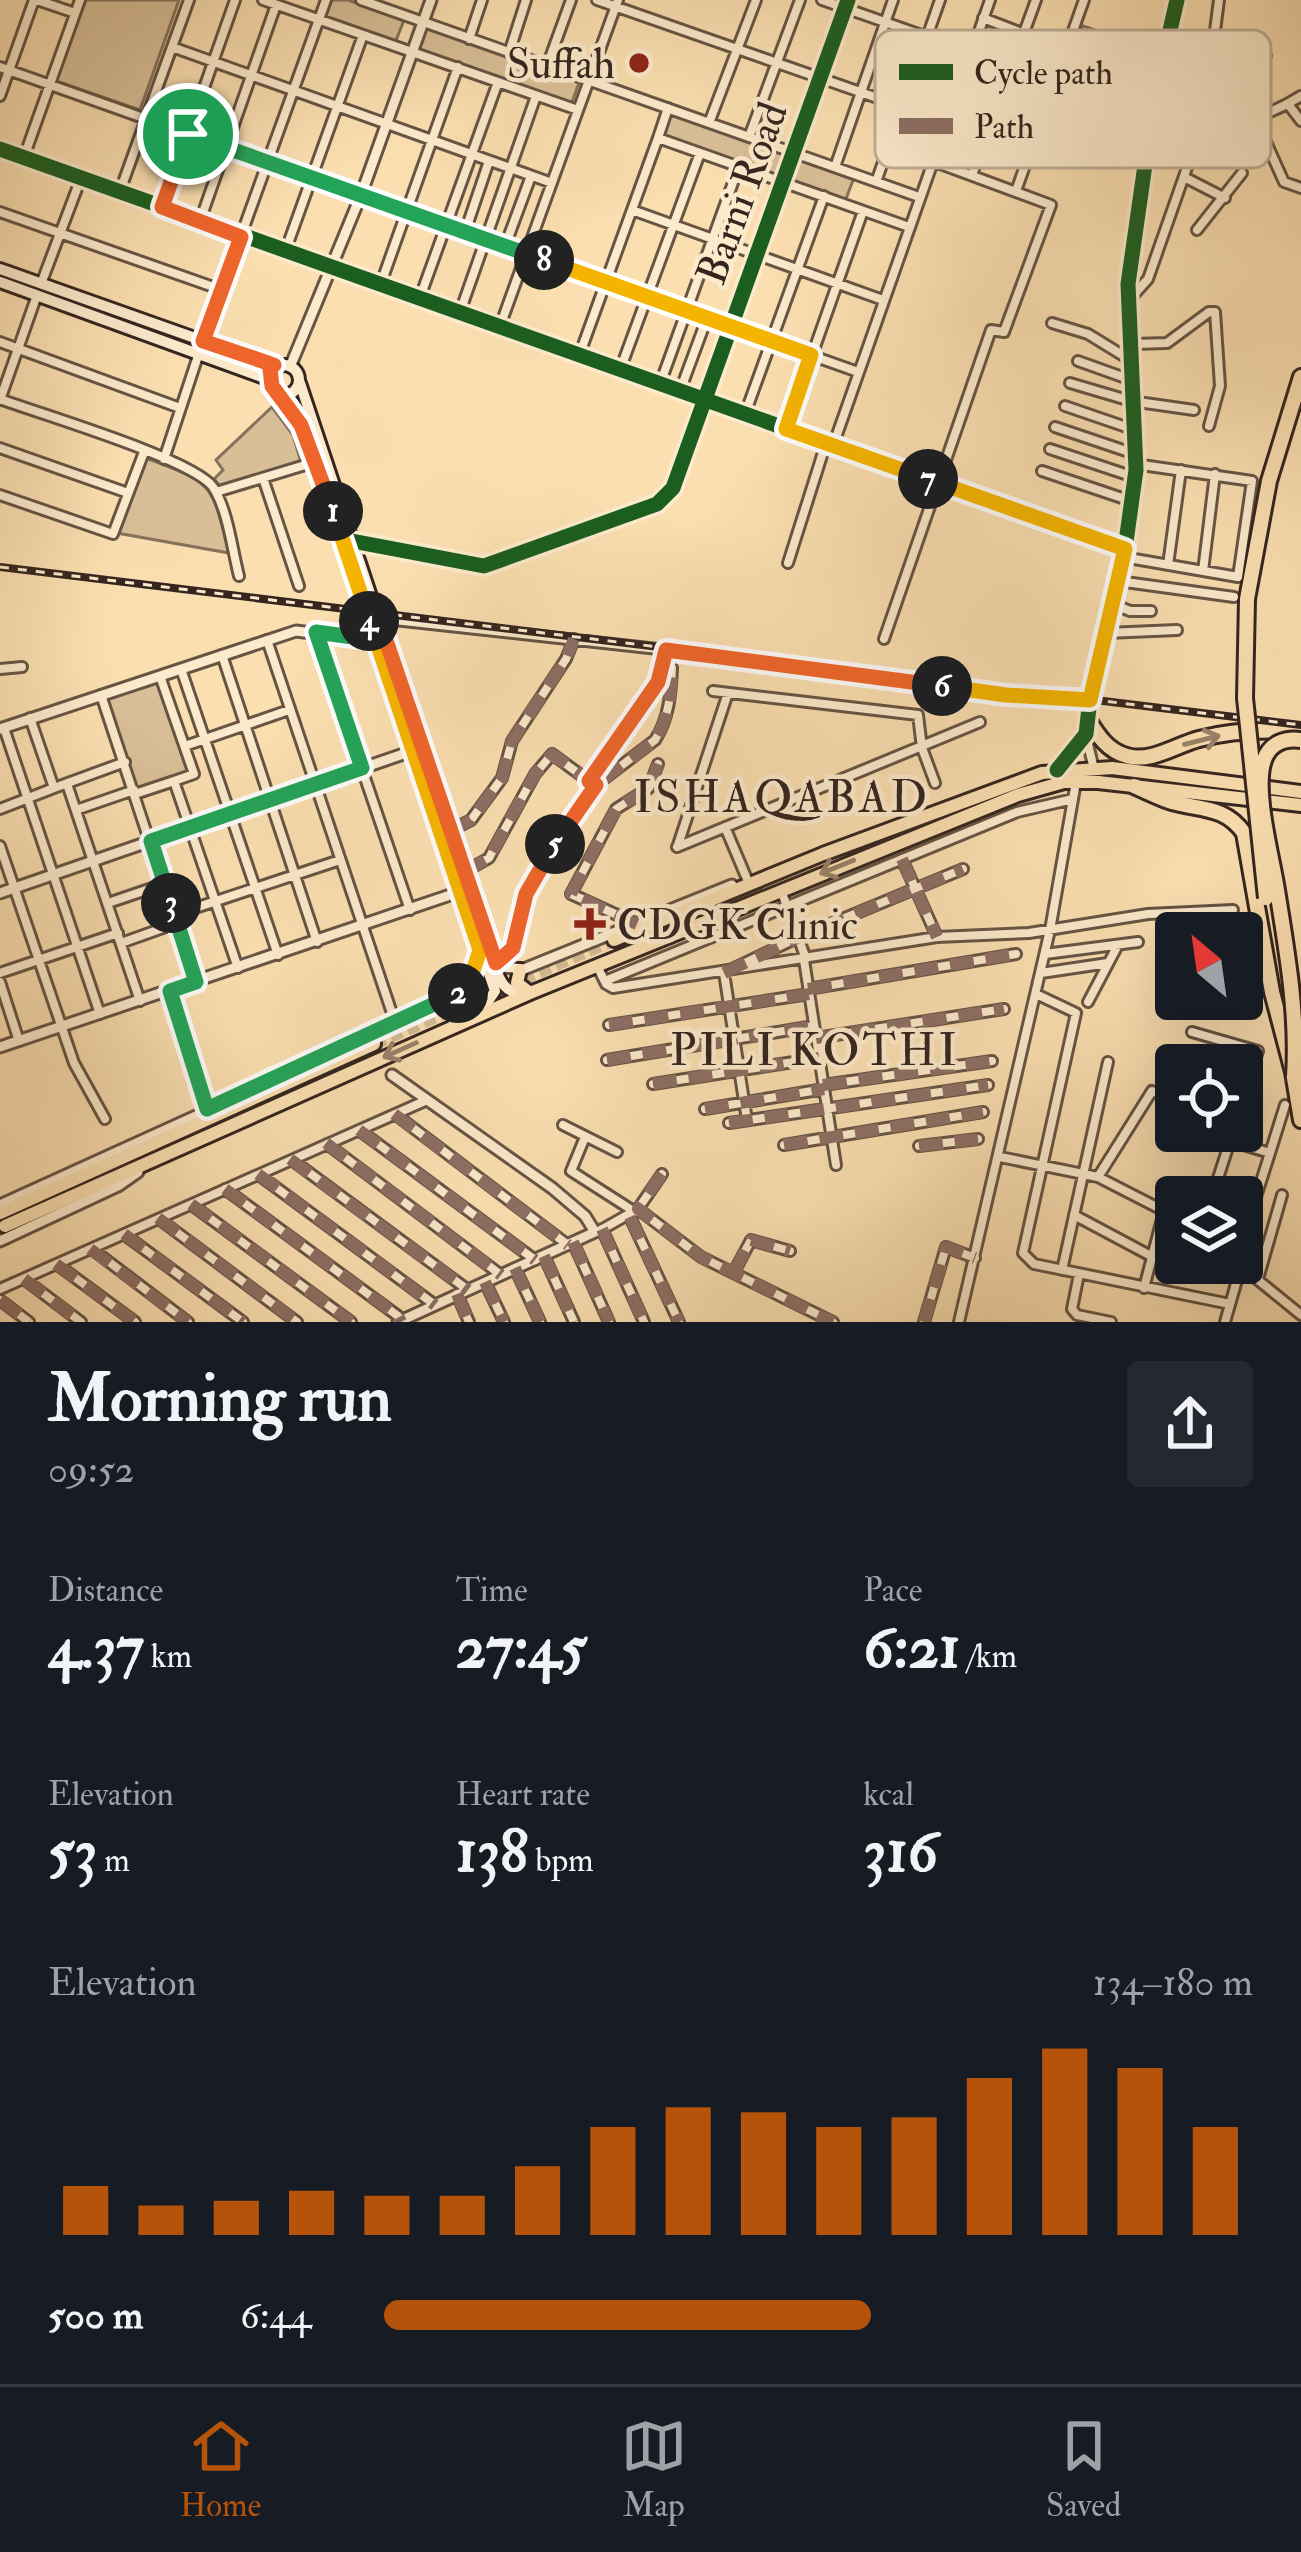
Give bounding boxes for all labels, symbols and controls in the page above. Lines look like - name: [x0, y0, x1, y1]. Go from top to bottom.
- legend: [875, 30, 1271, 168]
- place label: Suffah: [507, 39, 615, 91]
- marker: Suffah: [626, 50, 652, 76]
- text: Cycle path: [974, 53, 1113, 95]
- pin: [137, 83, 239, 185]
- street label: Barni Road: [686, 95, 800, 292]
- icon: arrive: [155, 101, 221, 167]
- text: Path: [974, 107, 1034, 148]
- pin: 8: [514, 230, 574, 290]
- text: 8: [536, 239, 552, 280]
- pin: 7: [898, 449, 958, 509]
- text: 7: [920, 458, 936, 499]
- pin: 1: [303, 481, 363, 541]
- text: 1: [327, 490, 339, 531]
- pin: 4: [339, 591, 399, 651]
- text: 4: [360, 600, 378, 641]
- pin: 6: [912, 656, 972, 716]
- text: 6: [934, 665, 950, 706]
- one-way arrow: [1182, 728, 1220, 750]
- district label: ISHAQABAD: [634, 770, 930, 826]
- pin: 5: [525, 814, 585, 874]
- text: 5: [548, 823, 562, 864]
- one-way arrow: [819, 858, 856, 879]
- pin: 3: [141, 873, 201, 933]
- text: 3: [165, 882, 177, 923]
- place label: CDGK Clinic: [617, 900, 858, 952]
- marker: CDGK Clinic: [574, 908, 606, 940]
- north arrow: [1155, 912, 1263, 1020]
- map controls: [1155, 912, 1263, 1284]
- pin: 2: [428, 963, 488, 1023]
- text: 2: [450, 972, 466, 1013]
- district label: PILI KOTHI: [670, 1023, 960, 1079]
- one-way arrow: [382, 1041, 418, 1063]
- button: locate: [1155, 1044, 1263, 1152]
- button: layers: [1155, 1176, 1263, 1284]
- text: Morning run: [48, 1358, 392, 1441]
- button: share: [1127, 1361, 1253, 1487]
- text: 09:52: [48, 1445, 134, 1494]
- text: Distance: [48, 1570, 163, 1611]
- text: Time: [456, 1570, 528, 1611]
- text: Pace: [863, 1570, 923, 1611]
- text: 4.37: [48, 1611, 144, 1686]
- text: 27:45: [456, 1611, 587, 1686]
- text: 6:21: [863, 1611, 960, 1686]
- text: km: [144, 1636, 192, 1677]
- text: /km: [960, 1636, 1017, 1677]
- text: Elevation: [48, 1774, 174, 1815]
- text: Heart rate: [456, 1774, 590, 1815]
- text: kcal: [863, 1774, 914, 1815]
- text: 53: [48, 1815, 97, 1890]
- text: 138: [456, 1815, 528, 1890]
- text: 316: [863, 1815, 938, 1890]
- text: m: [97, 1840, 130, 1881]
- text: bpm: [528, 1840, 594, 1881]
- text: Elevation: [48, 1958, 197, 2007]
- text: 134–180 m: [1093, 1958, 1253, 2007]
- text: 500 m: [48, 2291, 143, 2340]
- text: 6:44: [240, 2291, 311, 2340]
- tab: Home: [180, 2413, 261, 2526]
- tab: Map: [621, 2413, 687, 2526]
- tab: Saved: [1046, 2413, 1121, 2526]

